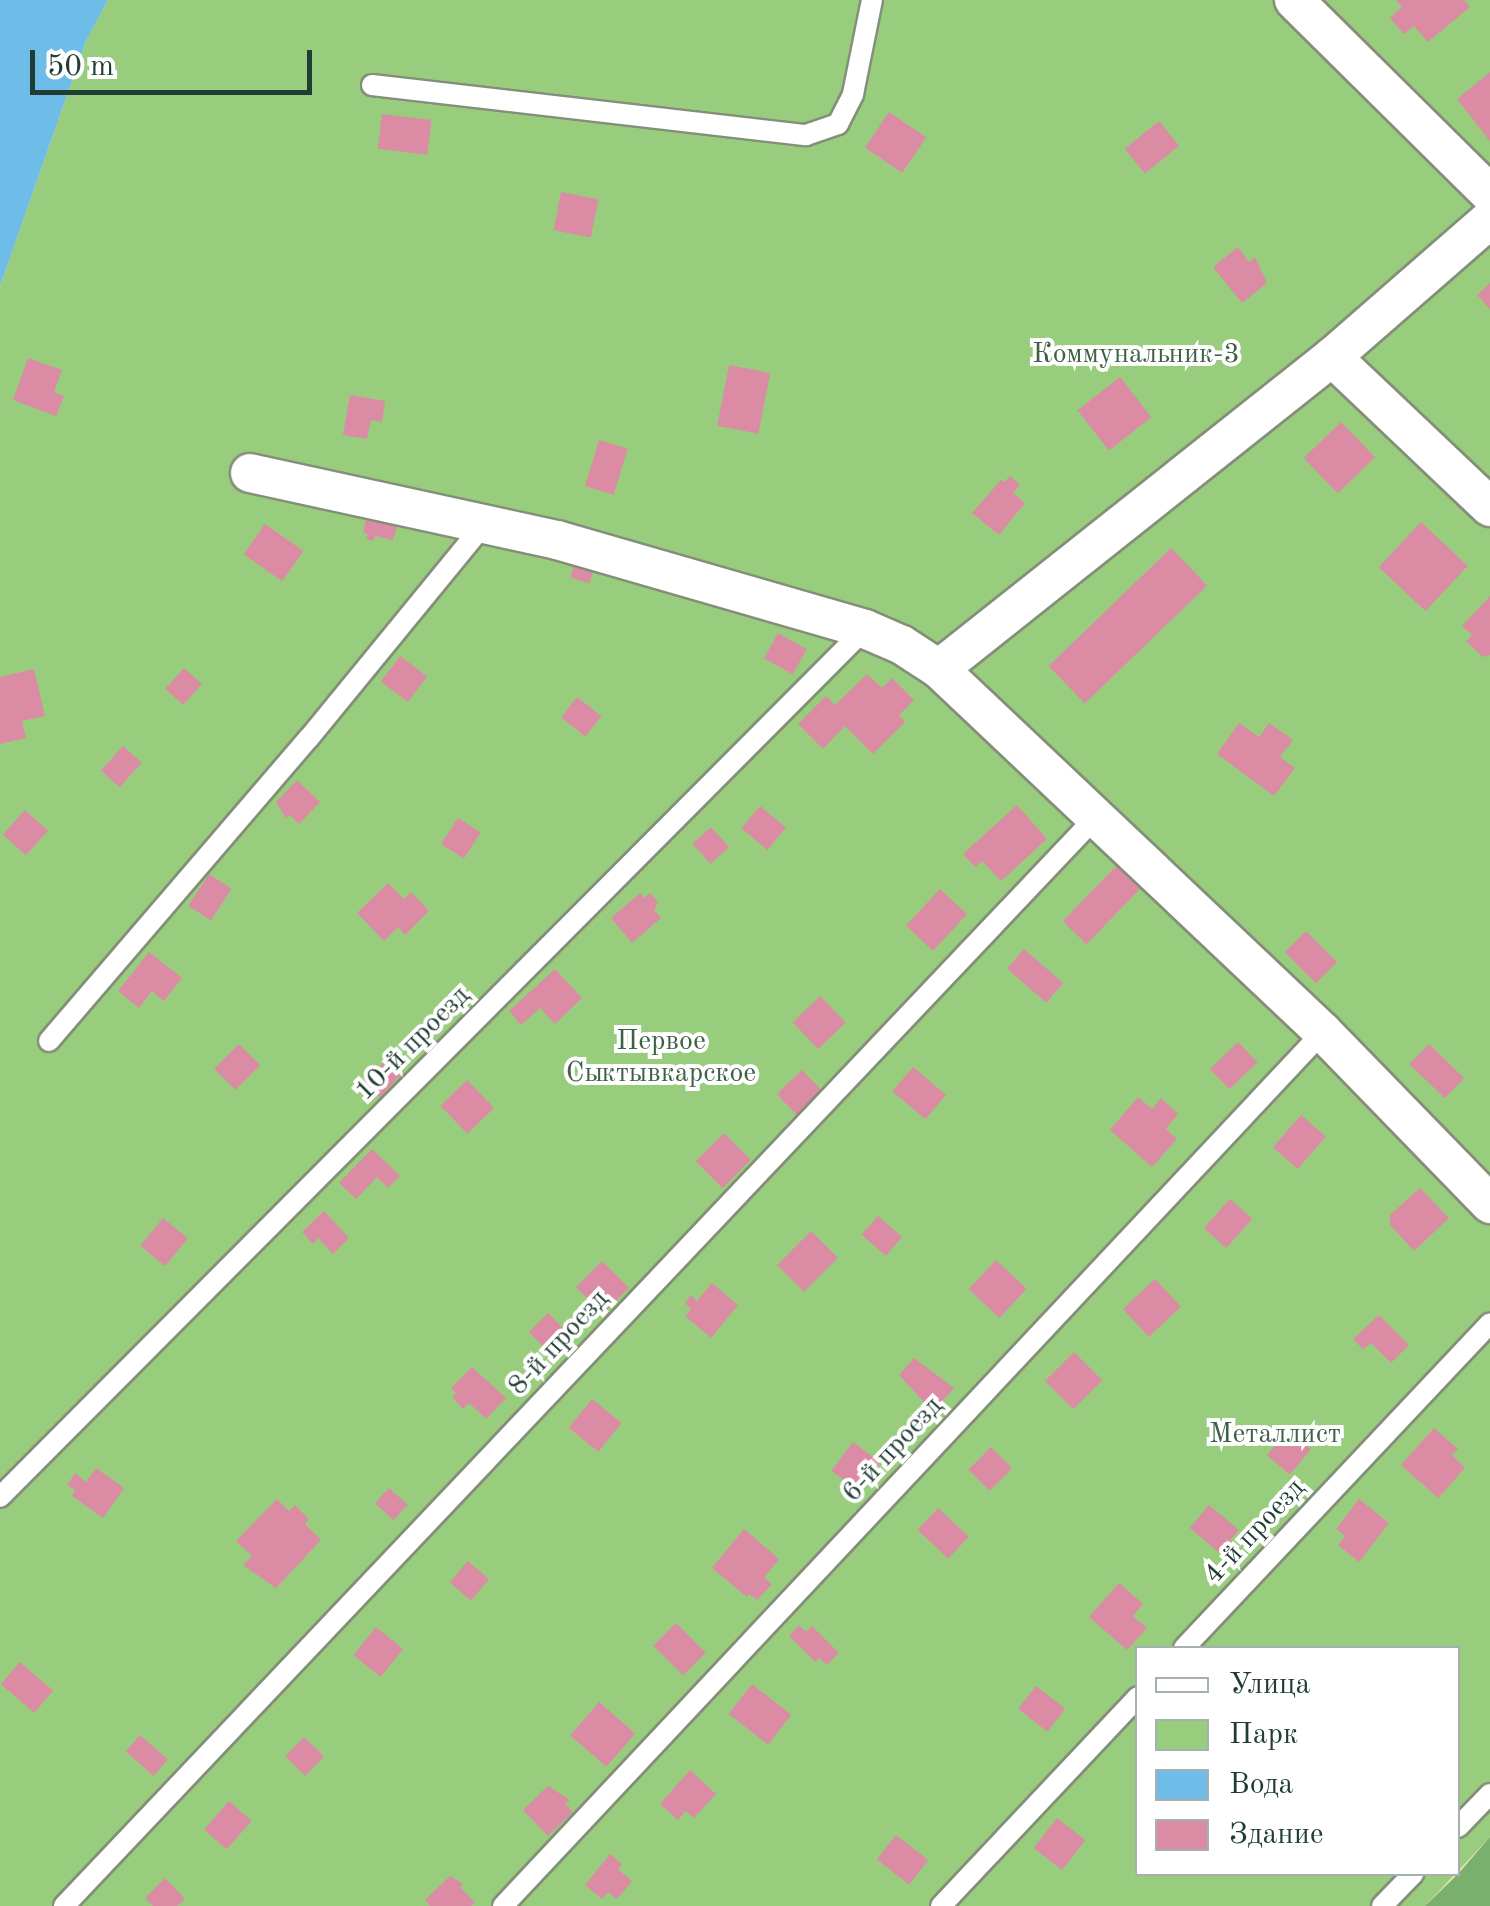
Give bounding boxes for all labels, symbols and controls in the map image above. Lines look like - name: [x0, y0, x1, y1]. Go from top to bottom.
- scale bar: [35, 30, 318, 92]
- text: 50 m: [47, 52, 114, 82]
- park label: Коммунальник-3: [1032, 338, 1240, 372]
- street label: 10-й проезд: [349, 980, 477, 1108]
- park label: Первое Сыктывкарское: [566, 1025, 756, 1091]
- street label: 8-й проезд: [502, 1283, 616, 1403]
- street label: 6-й проезд: [836, 1390, 950, 1510]
- park label: Металлист: [1209, 1418, 1341, 1452]
- street label: 4-й проезд: [1198, 1472, 1312, 1592]
- legend: [1135, 1646, 1460, 1876]
- text: Улица: [1229, 1670, 1310, 1700]
- text: Парк: [1229, 1720, 1298, 1750]
- text: Вода: [1229, 1770, 1293, 1800]
- text: Здание: [1229, 1820, 1324, 1850]

